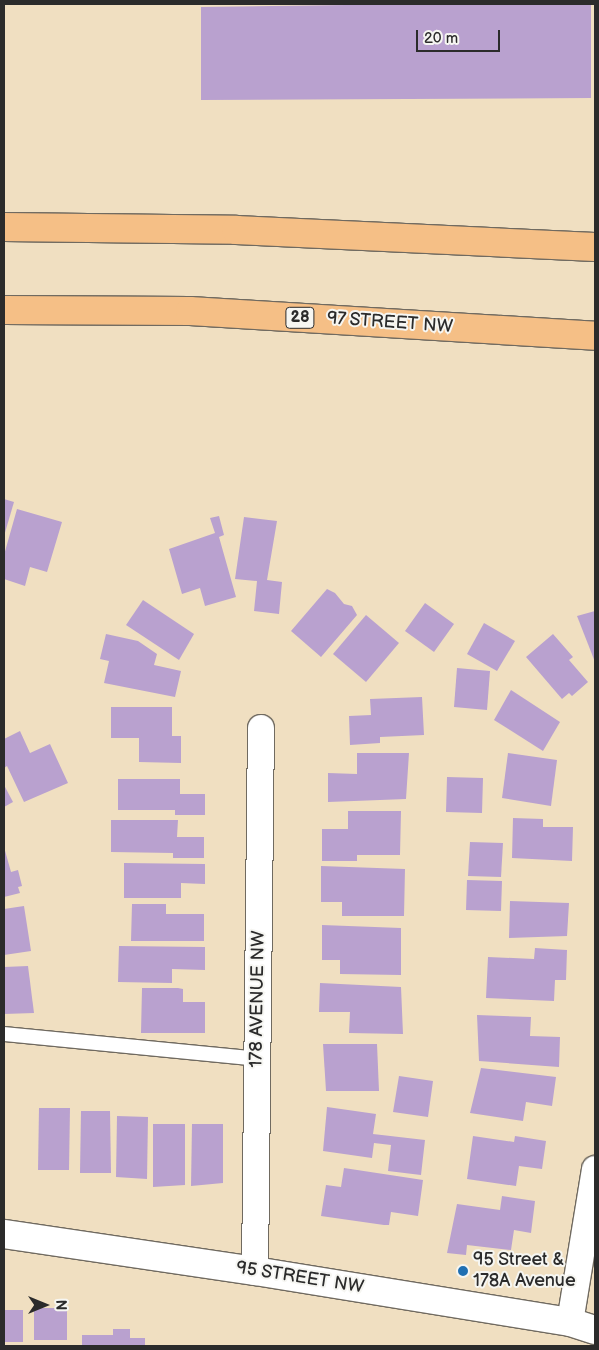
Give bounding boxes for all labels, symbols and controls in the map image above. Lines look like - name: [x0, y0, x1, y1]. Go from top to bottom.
- scale bar: [419, 20, 503, 52]
- text: 20 m: [424, 29, 458, 48]
- road number: 28: [285, 304, 315, 332]
- street label: 97 STREET NW: [326, 308, 454, 338]
- street label: 178 AVENUE NW: [246, 930, 270, 1068]
- place label: 95 Street & 178A Avenue: [473, 1250, 576, 1292]
- street label: 95 STREET NW: [234, 1257, 366, 1299]
- marker: 95 Street & 178A Avenue: [457, 1265, 469, 1277]
- north arrow: [20, 1280, 70, 1330]
- text: N: [52, 1300, 69, 1310]

